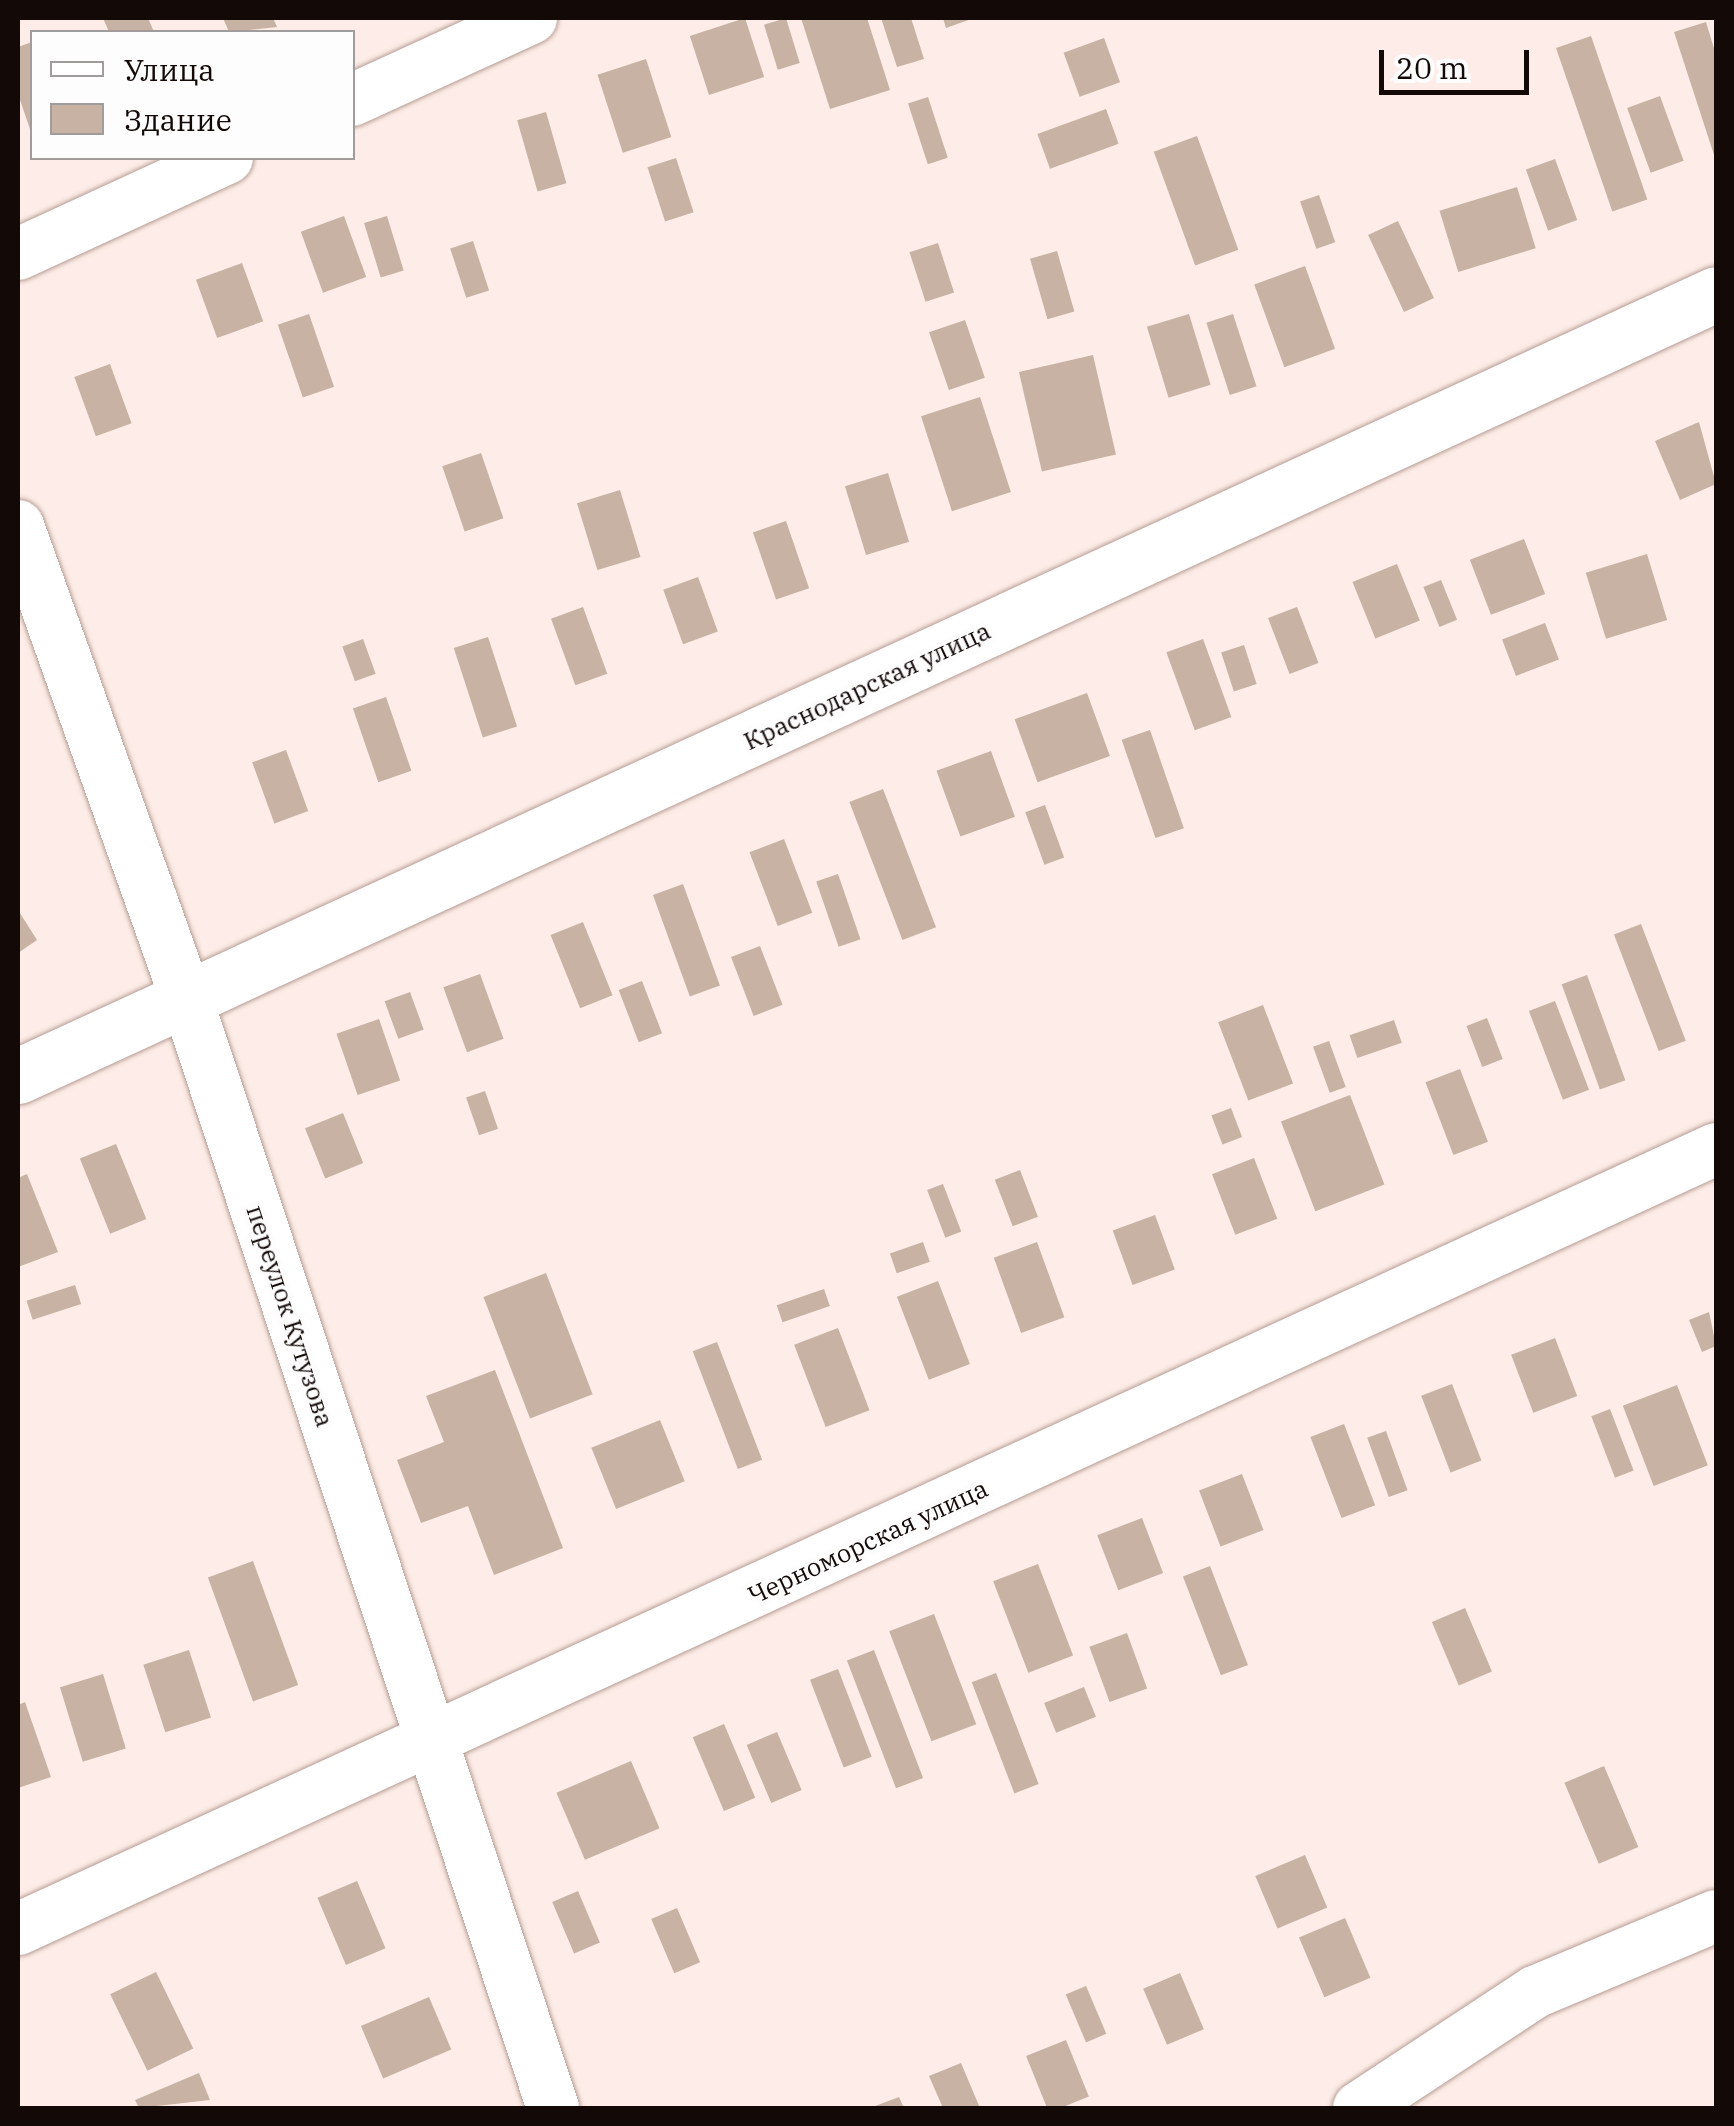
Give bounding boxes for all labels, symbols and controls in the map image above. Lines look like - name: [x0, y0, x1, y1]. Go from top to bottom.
- legend: [30, 30, 355, 160]
- scale bar: [1384, 30, 1534, 92]
- text: 20 m: [1396, 48, 1468, 87]
- text: Улица: [124, 50, 215, 89]
- text: Здание: [124, 100, 232, 139]
- street label: Краснодарская улица: [739, 616, 995, 756]
- street label: переулок Кутузова: [240, 1201, 340, 1431]
- street label: Черноморская улица: [743, 1473, 993, 1611]

